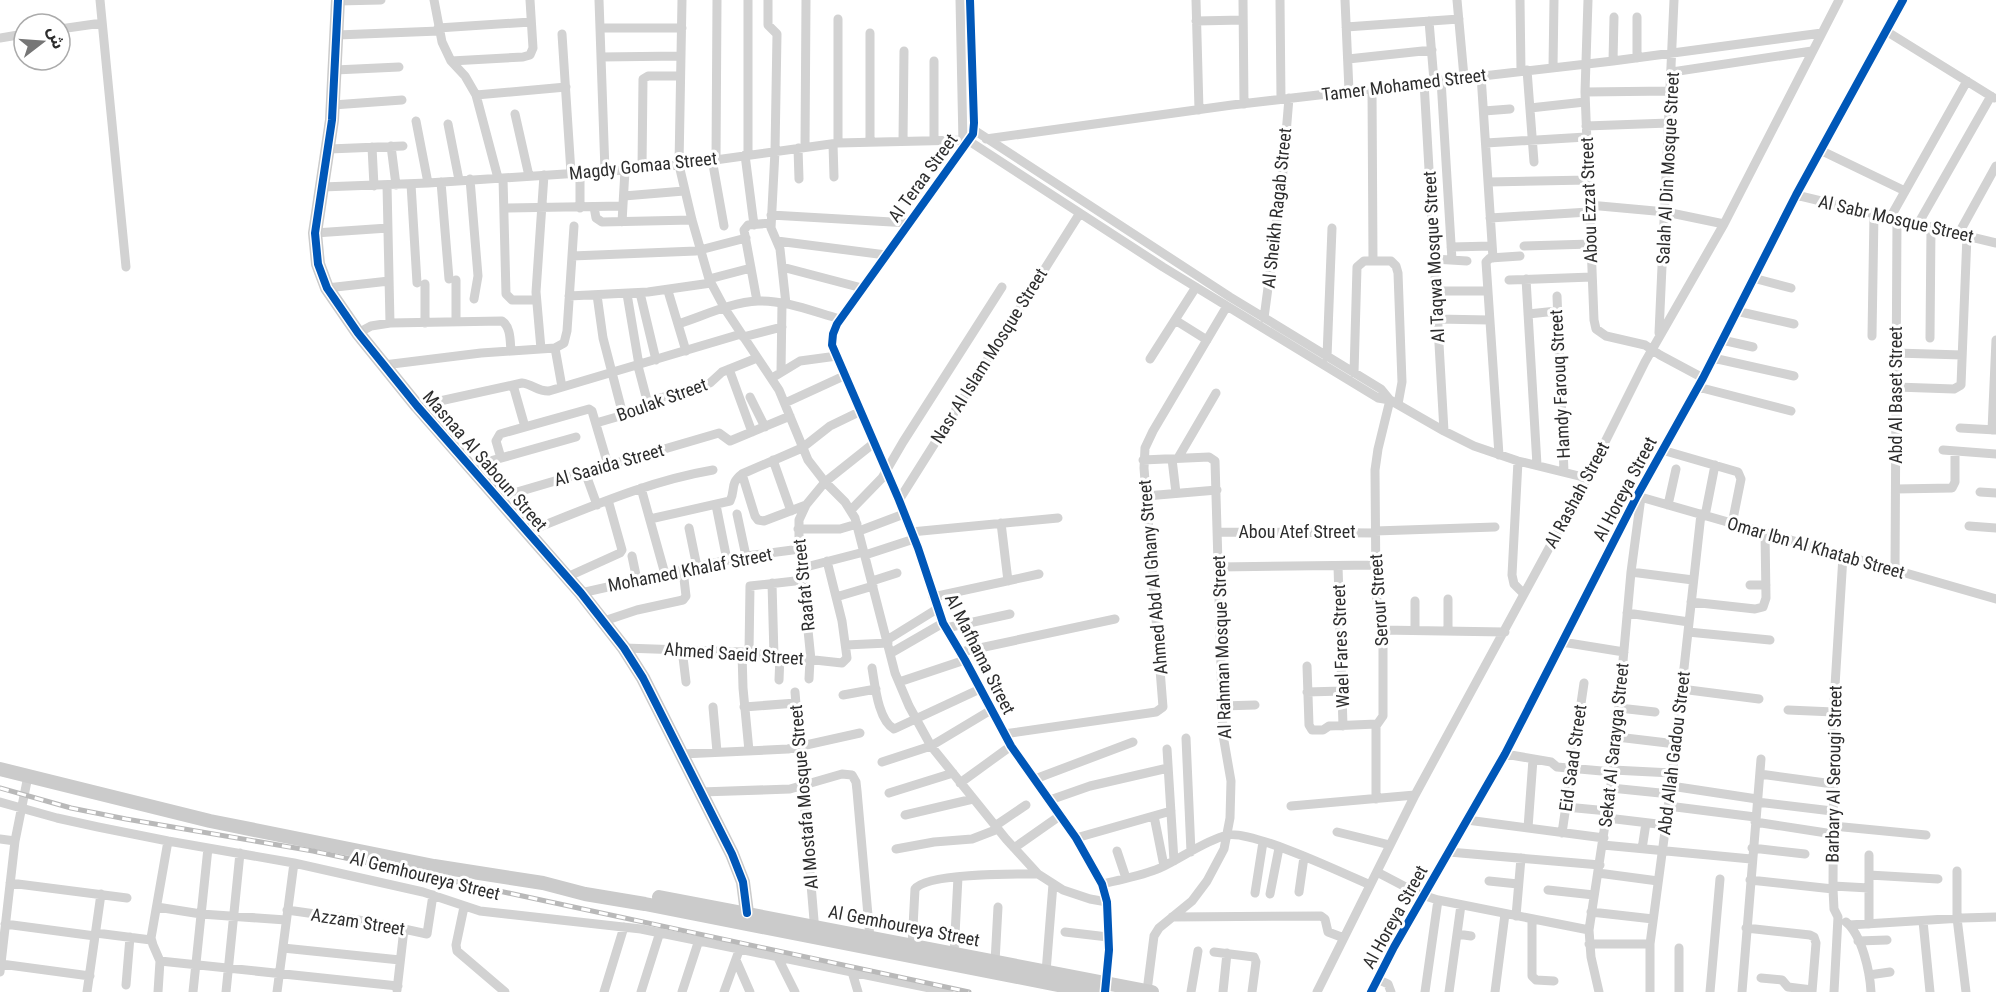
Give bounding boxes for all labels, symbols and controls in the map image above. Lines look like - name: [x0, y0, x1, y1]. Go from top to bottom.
- north arrow: [12, 12, 72, 72]
- text: ش: [44, 25, 68, 51]
- street label: Tamer Mohamed Street: [1320, 64, 1487, 105]
- street label: Salah Al Din Mosque Street: [1652, 71, 1683, 265]
- street label: Al Sheikh Ragab Street: [1258, 127, 1295, 289]
- street label: Al Teraa Street: [884, 129, 962, 226]
- street label: Abou Ezzat Street: [1576, 137, 1601, 263]
- street label: Magdy Gomaa Street: [568, 147, 718, 184]
- street label: Al Taqwa Mosque Street: [1419, 171, 1448, 343]
- street label: Al Sabr Mosque Street: [1817, 190, 1976, 247]
- street label: Nasr Al Islam Mosque Street: [926, 264, 1051, 447]
- street label: Hamdy Farouq Street: [1545, 309, 1574, 459]
- street label: Abd Al Baset Street: [1885, 326, 1906, 464]
- street label: Boulak Street: [614, 373, 710, 426]
- street label: Masnaa Al Saboun Street: [419, 386, 552, 535]
- street label: Al Horeya Street: [1588, 433, 1661, 544]
- street label: Al Rashah Street: [1540, 438, 1613, 551]
- street label: Al Saaida Street: [552, 439, 666, 490]
- street label: Ahmed Abd Al Ghany Street: [1134, 479, 1171, 675]
- street label: Omar Ibn Al Khatab Street: [1725, 512, 1907, 583]
- street label: Abou Atef Street: [1238, 521, 1356, 542]
- street label: Raafat Street: [788, 538, 819, 632]
- street label: Mohamed Khalaf Street: [606, 543, 774, 596]
- street label: Serour Street: [1365, 553, 1392, 647]
- street label: Al Rahman Mosque Street: [1208, 555, 1235, 739]
- street label: Wael Fares Street: [1328, 584, 1353, 708]
- street label: Al Mafhama Street: [941, 590, 1020, 718]
- street label: Ahmed Saeid Street: [664, 638, 805, 669]
- street label: Sekat Al Sarayga Street: [1594, 662, 1633, 828]
- street label: Abd Allah Gadou Street: [1653, 670, 1694, 836]
- street label: Barbary Al Serougi Street: [1821, 685, 1846, 863]
- street label: Eid Saad Street: [1555, 703, 1590, 813]
- street label: Al Mostafa Mosque Street: [785, 704, 822, 890]
- street label: Al Gemhoureya Street: [348, 847, 502, 904]
- street label: Al Horeya Street: [1358, 861, 1432, 972]
- street label: Al Gemhoureya Street: [827, 901, 982, 950]
- street label: Azzam Street: [310, 904, 407, 939]

